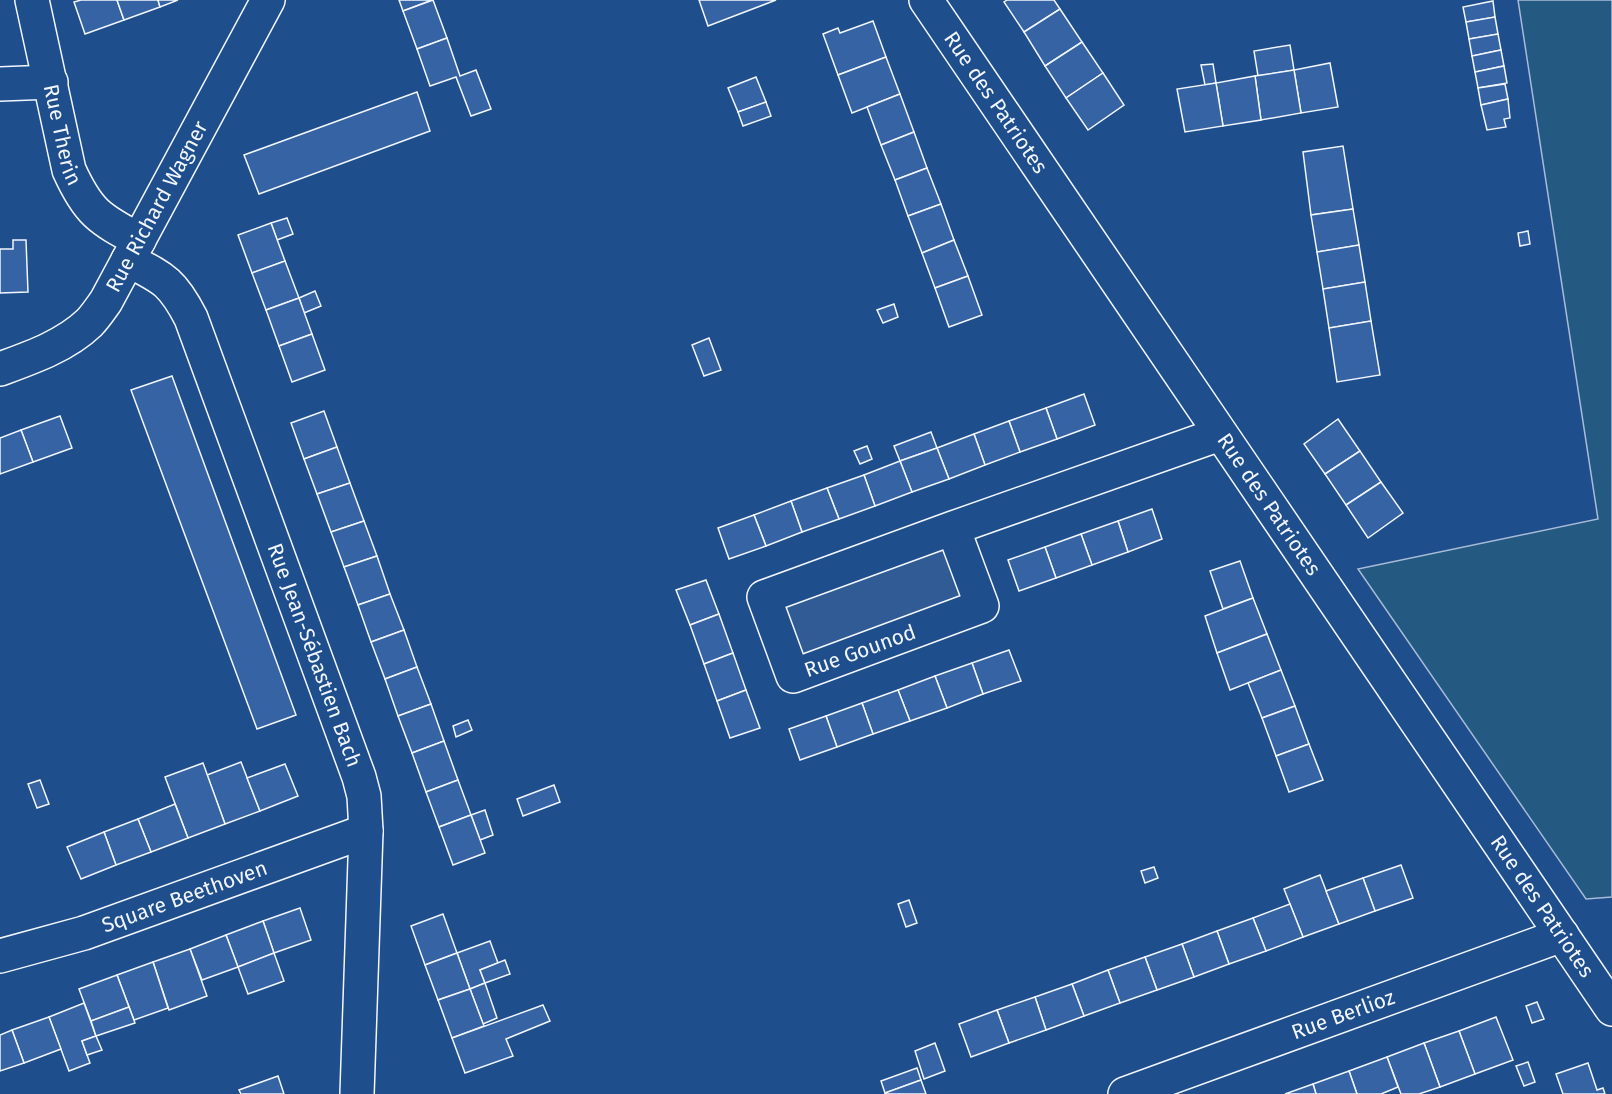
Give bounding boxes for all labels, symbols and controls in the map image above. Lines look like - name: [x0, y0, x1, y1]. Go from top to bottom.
- street label: Rue des Patriotes: [938, 26, 1053, 179]
- street label: Rue Therin: [38, 82, 87, 190]
- street label: Rue Richard Wagner: [100, 116, 213, 297]
- street label: Rue des Patriotes: [1211, 428, 1327, 581]
- street label: Rue Jean-Sébastien Bach: [262, 540, 367, 771]
- street label: Rue Gounod: [801, 619, 919, 683]
- street label: Rue des Patriotes: [1485, 830, 1600, 983]
- street label: Square Beethoven: [98, 855, 271, 938]
- street label: Rue Berlioz: [1288, 984, 1398, 1045]

